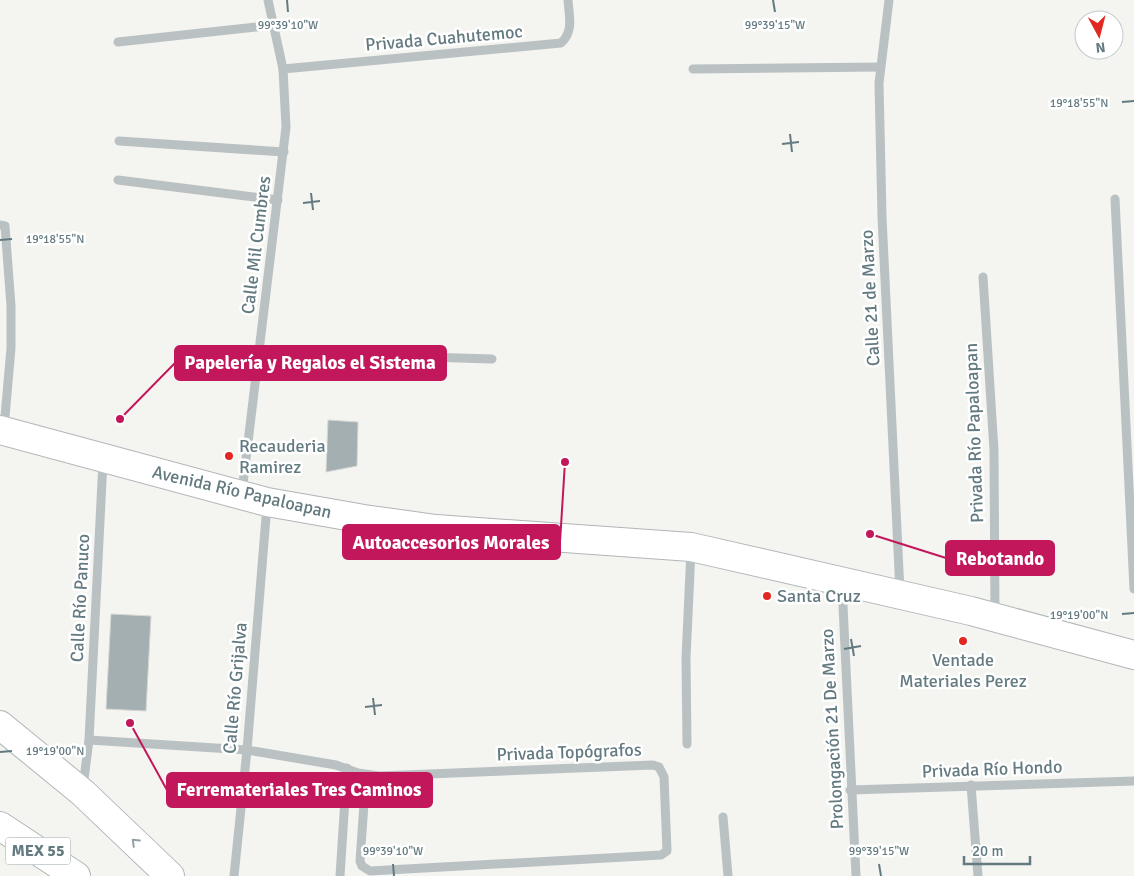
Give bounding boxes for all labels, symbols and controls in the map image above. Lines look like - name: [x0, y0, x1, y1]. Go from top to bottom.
- north arrow: [1074, 10, 1124, 60]
- text: 99°39'10"W: [258, 18, 318, 33]
- text: 99°39'15"W: [745, 18, 805, 33]
- street label: Privada Cuahutemoc: [364, 20, 524, 56]
- text: N: [1095, 38, 1106, 56]
- text: 19°18'55"N: [1050, 96, 1108, 111]
- street label: Calle Mil Cumbres: [237, 174, 275, 315]
- street label: Calle 21 de Marzo: [855, 229, 885, 367]
- text: 19°18'55"N: [26, 232, 84, 247]
- street label: Privada Río Papaloapan: [960, 343, 988, 523]
- callout: Papelería y Regalos el Sistema: [175, 346, 446, 380]
- text: Papelería y Regalos el Sistema: [184, 351, 436, 375]
- place label: Recauderia Ramirez: [239, 435, 326, 478]
- marker: Recauderia Ramirez: [223, 450, 235, 462]
- street label: Avenida Río Papaloapan: [150, 461, 334, 523]
- callout: Autoaccesorios Morales: [343, 525, 560, 559]
- text: Autoaccesorios Morales: [353, 531, 549, 555]
- street label: Calle Río Panuco: [66, 533, 94, 663]
- callout: Rebotando: [946, 541, 1054, 575]
- text: Rebotando: [956, 547, 1044, 571]
- place label: Santa Cruz: [777, 585, 861, 607]
- marker: Santa Cruz: [761, 590, 773, 602]
- text: 19°19'00"N: [1050, 608, 1108, 623]
- street label: Calle Río Grijalva: [218, 621, 252, 755]
- street label: Prolongación 21 De Marzo: [816, 628, 848, 830]
- marker: Ventade Materiales Perez: [957, 635, 969, 647]
- place label: Ventade Materiales Perez: [899, 649, 1027, 692]
- street label: Privada Topógrafos: [496, 738, 642, 766]
- text: 19°19'00"N: [26, 744, 84, 759]
- street label: Privada Río Hondo: [921, 756, 1063, 782]
- callout: Ferremateriales Tres Caminos: [167, 773, 432, 807]
- text: Ferremateriales Tres Caminos: [177, 778, 421, 802]
- scale bar: [964, 834, 1030, 866]
- road number: MEX 55: [5, 838, 70, 864]
- one-way arrow: [131, 839, 140, 848]
- text: 20 m: [972, 842, 1003, 860]
- text: 99°39'10"W: [363, 844, 423, 859]
- text: 99°39'15"W: [849, 844, 909, 859]

